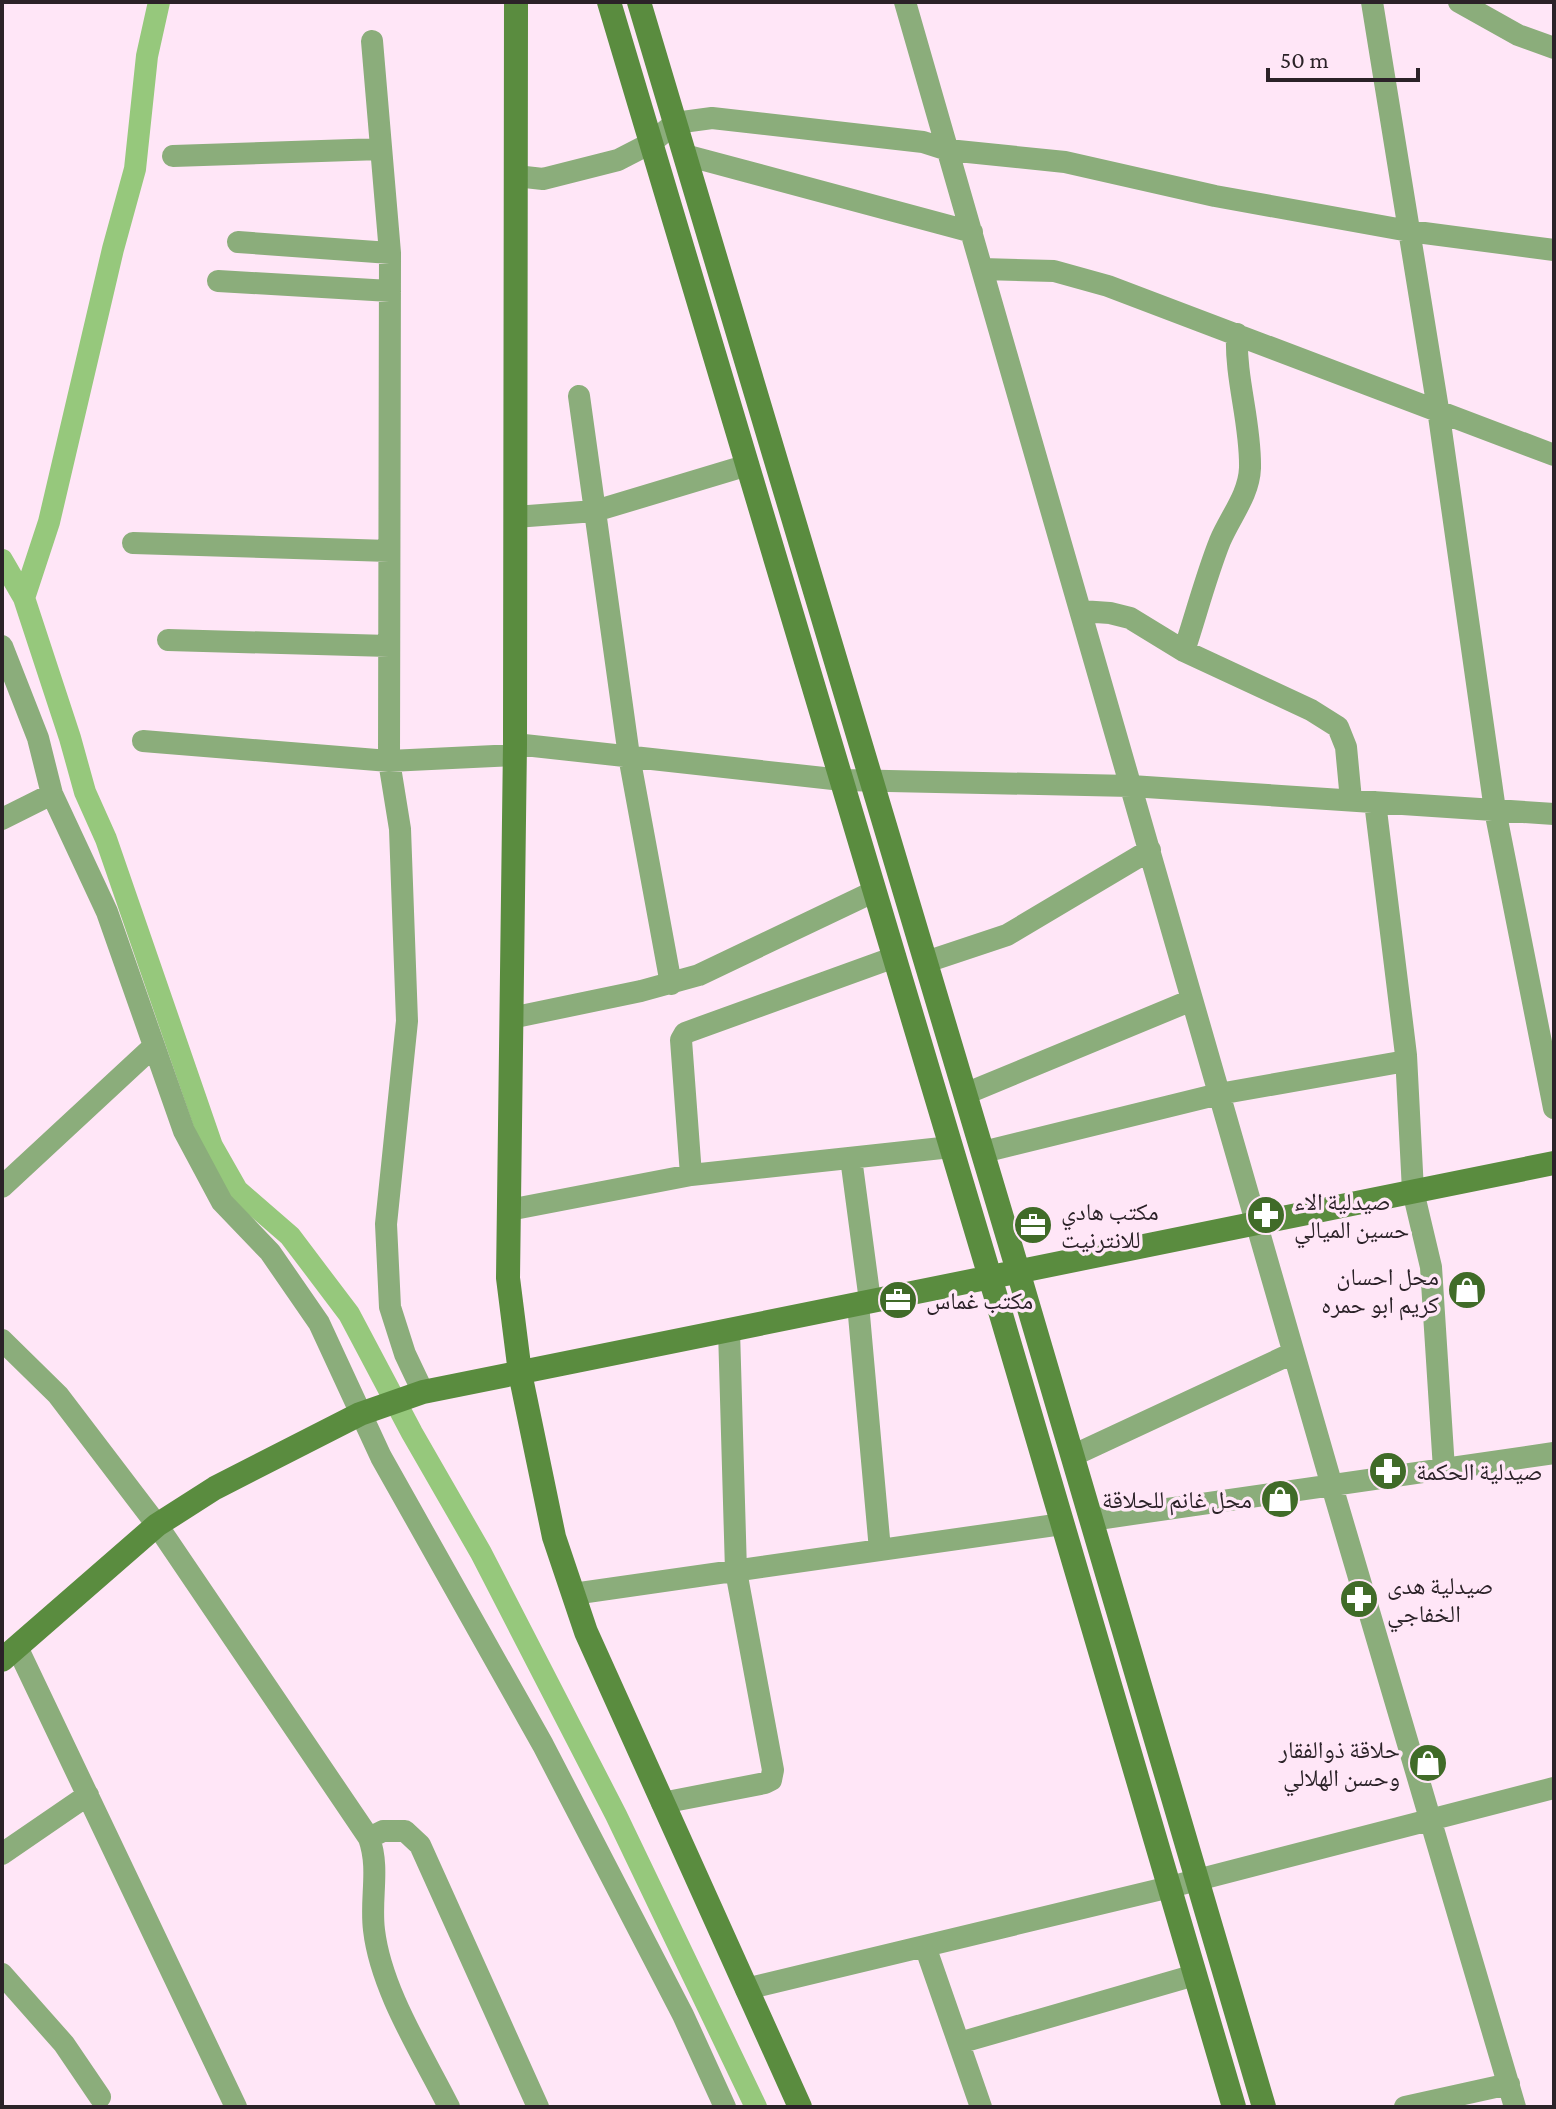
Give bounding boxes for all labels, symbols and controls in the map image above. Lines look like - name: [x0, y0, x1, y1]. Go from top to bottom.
- scale bar: [1268, 32, 1418, 82]
- text: 50 m: [1280, 46, 1329, 73]
- place label: صيدلية الاء حسين الميالي: [1294, 1188, 1409, 1249]
- pharmacy icon: صيدلية الاء حسين الميالي: [1245, 1194, 1287, 1236]
- place label: مكتب هادي للانترنيت: [1061, 1198, 1159, 1253]
- office icon: مكتب هادي للانترنيت: [1012, 1204, 1054, 1246]
- place label: محل احسان كريم ابو حمره: [1321, 1263, 1439, 1321]
- shop icon: محل احسان كريم ابو حمره: [1446, 1269, 1488, 1311]
- office icon: مكتب غماس: [877, 1279, 919, 1321]
- place label: مكتب غماس: [926, 1287, 1033, 1315]
- pharmacy icon: صيدلية الحكمة: [1367, 1450, 1409, 1492]
- place label: صيدلية الحكمة: [1416, 1458, 1543, 1485]
- shop icon: محل غانم للحلاقة: [1259, 1478, 1301, 1520]
- place label: محل غانم للحلاقة: [1102, 1486, 1252, 1516]
- place label: صيدلية هدى الخفاجي: [1387, 1572, 1493, 1633]
- pharmacy icon: صيدلية هدى الخفاجي: [1338, 1578, 1380, 1620]
- place label: حلاقة ذوالفقار وحسن الهلالي: [1278, 1736, 1400, 1797]
- shop icon: حلاقة ذوالفقار وحسن الهلالي: [1407, 1742, 1449, 1784]

